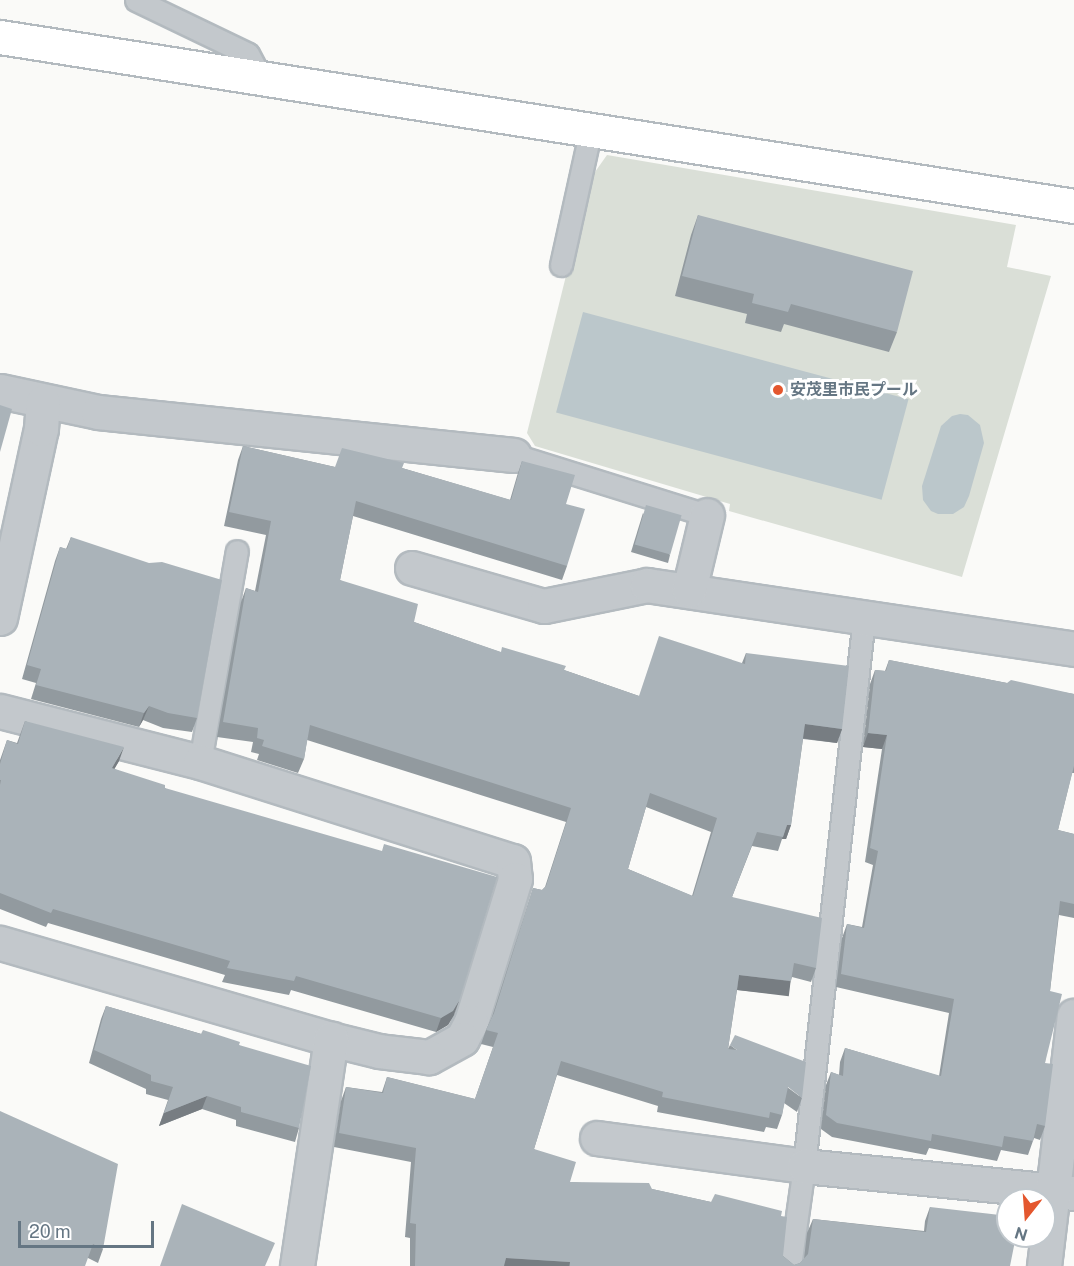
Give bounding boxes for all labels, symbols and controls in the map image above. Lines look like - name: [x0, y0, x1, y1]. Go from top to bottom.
- place label: 安茂里市民プール: [790, 380, 918, 400]
- marker: 安茂里市民プール: [771, 383, 785, 397]
- north arrow: [996, 1188, 1056, 1248]
- scale bar: [21, 1209, 158, 1247]
- text: 20 m: [29, 1221, 71, 1242]
- text: N: [1012, 1223, 1030, 1245]

